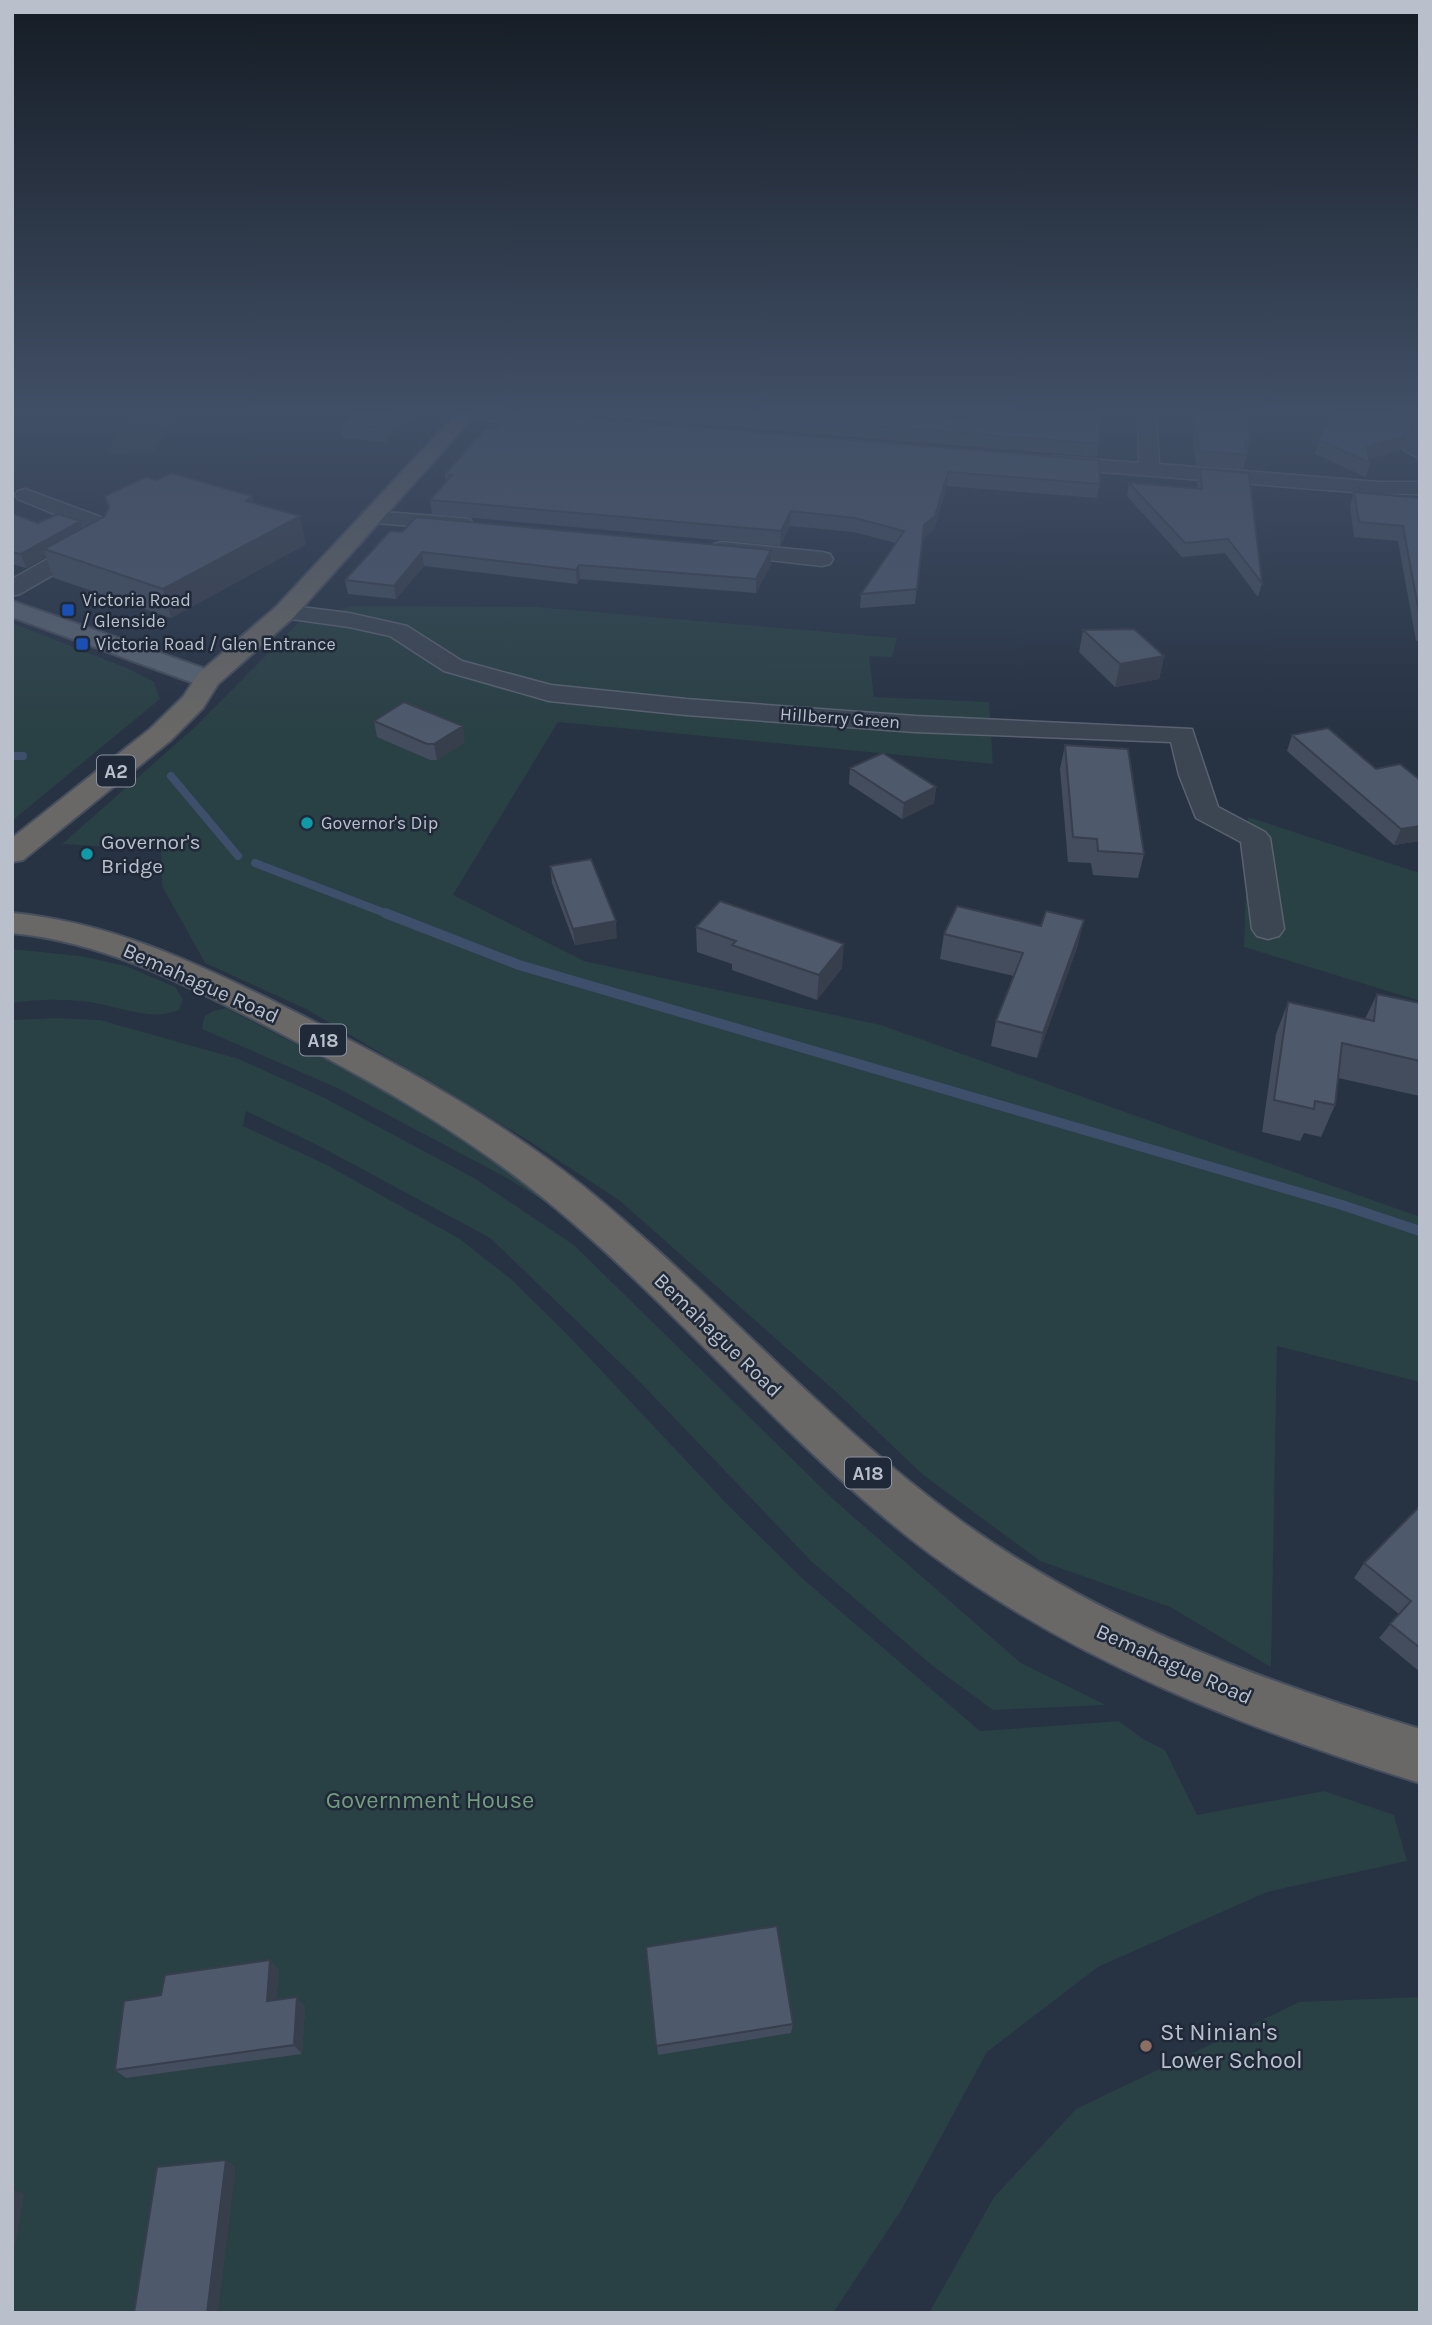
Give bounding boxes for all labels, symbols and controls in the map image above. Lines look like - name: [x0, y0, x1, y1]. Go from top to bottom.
- place label: Victoria Road / Glenside: [82, 589, 191, 632]
- marker: Victoria Road / Glenside: [60, 602, 76, 618]
- place label: Victoria Road / Glen Entrance: [96, 633, 336, 655]
- marker: Victoria Road / Glen Entrance: [74, 636, 90, 652]
- street label: Hillberry Green: [779, 703, 901, 733]
- road number: A2: [97, 756, 135, 786]
- place label: Governor's Dip: [321, 812, 438, 834]
- marker: Governor's Dip: [299, 815, 315, 831]
- place label: Governor's Bridge: [101, 830, 201, 878]
- marker: Governor's Bridge: [79, 846, 95, 862]
- street label: Bemahague Road: [119, 938, 283, 1028]
- road number: A18: [300, 1024, 346, 1056]
- street label: Bemahague Road: [649, 1268, 787, 1402]
- road number: A18: [845, 1457, 891, 1488]
- street label: Bemahague Road: [1092, 1619, 1256, 1709]
- park label: Government House: [326, 1786, 534, 1814]
- place label: St Ninian's Lower School: [1160, 2018, 1303, 2074]
- marker: St Ninian's Lower School: [1138, 2038, 1154, 2054]

